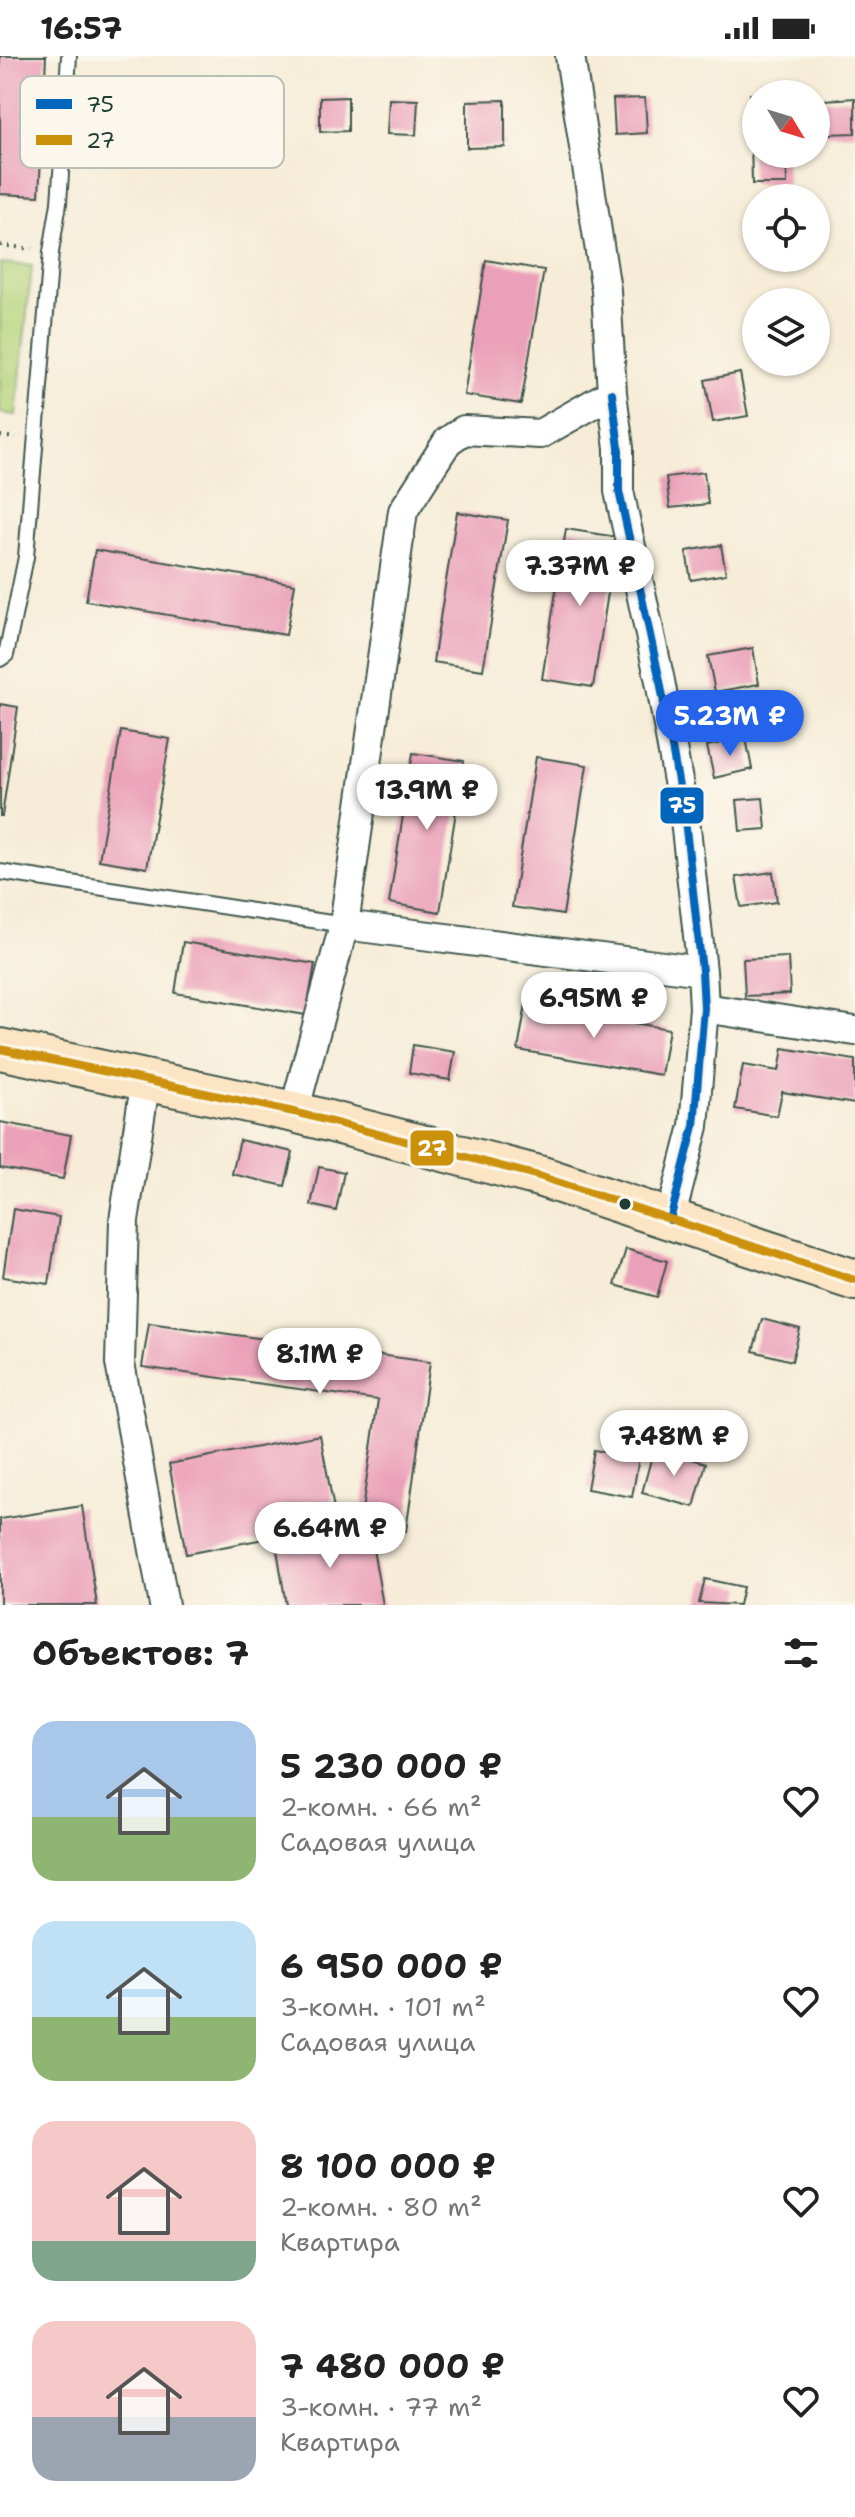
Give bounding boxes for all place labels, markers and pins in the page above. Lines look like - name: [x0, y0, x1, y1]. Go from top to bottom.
- pin: 7.37M ₽: [506, 540, 654, 608]
- pin: 5.23M ₽: [656, 690, 804, 758]
- pin: 13.9M ₽: [353, 764, 501, 832]
- pin: 6.95M ₽: [520, 972, 668, 1040]
- unlabelled marker: [617, 1196, 633, 1212]
- pin: 8.1M ₽: [255, 1328, 385, 1396]
- pin: 7.48M ₽: [600, 1410, 748, 1478]
- pin: 6.64M ₽: [256, 1502, 404, 1570]

